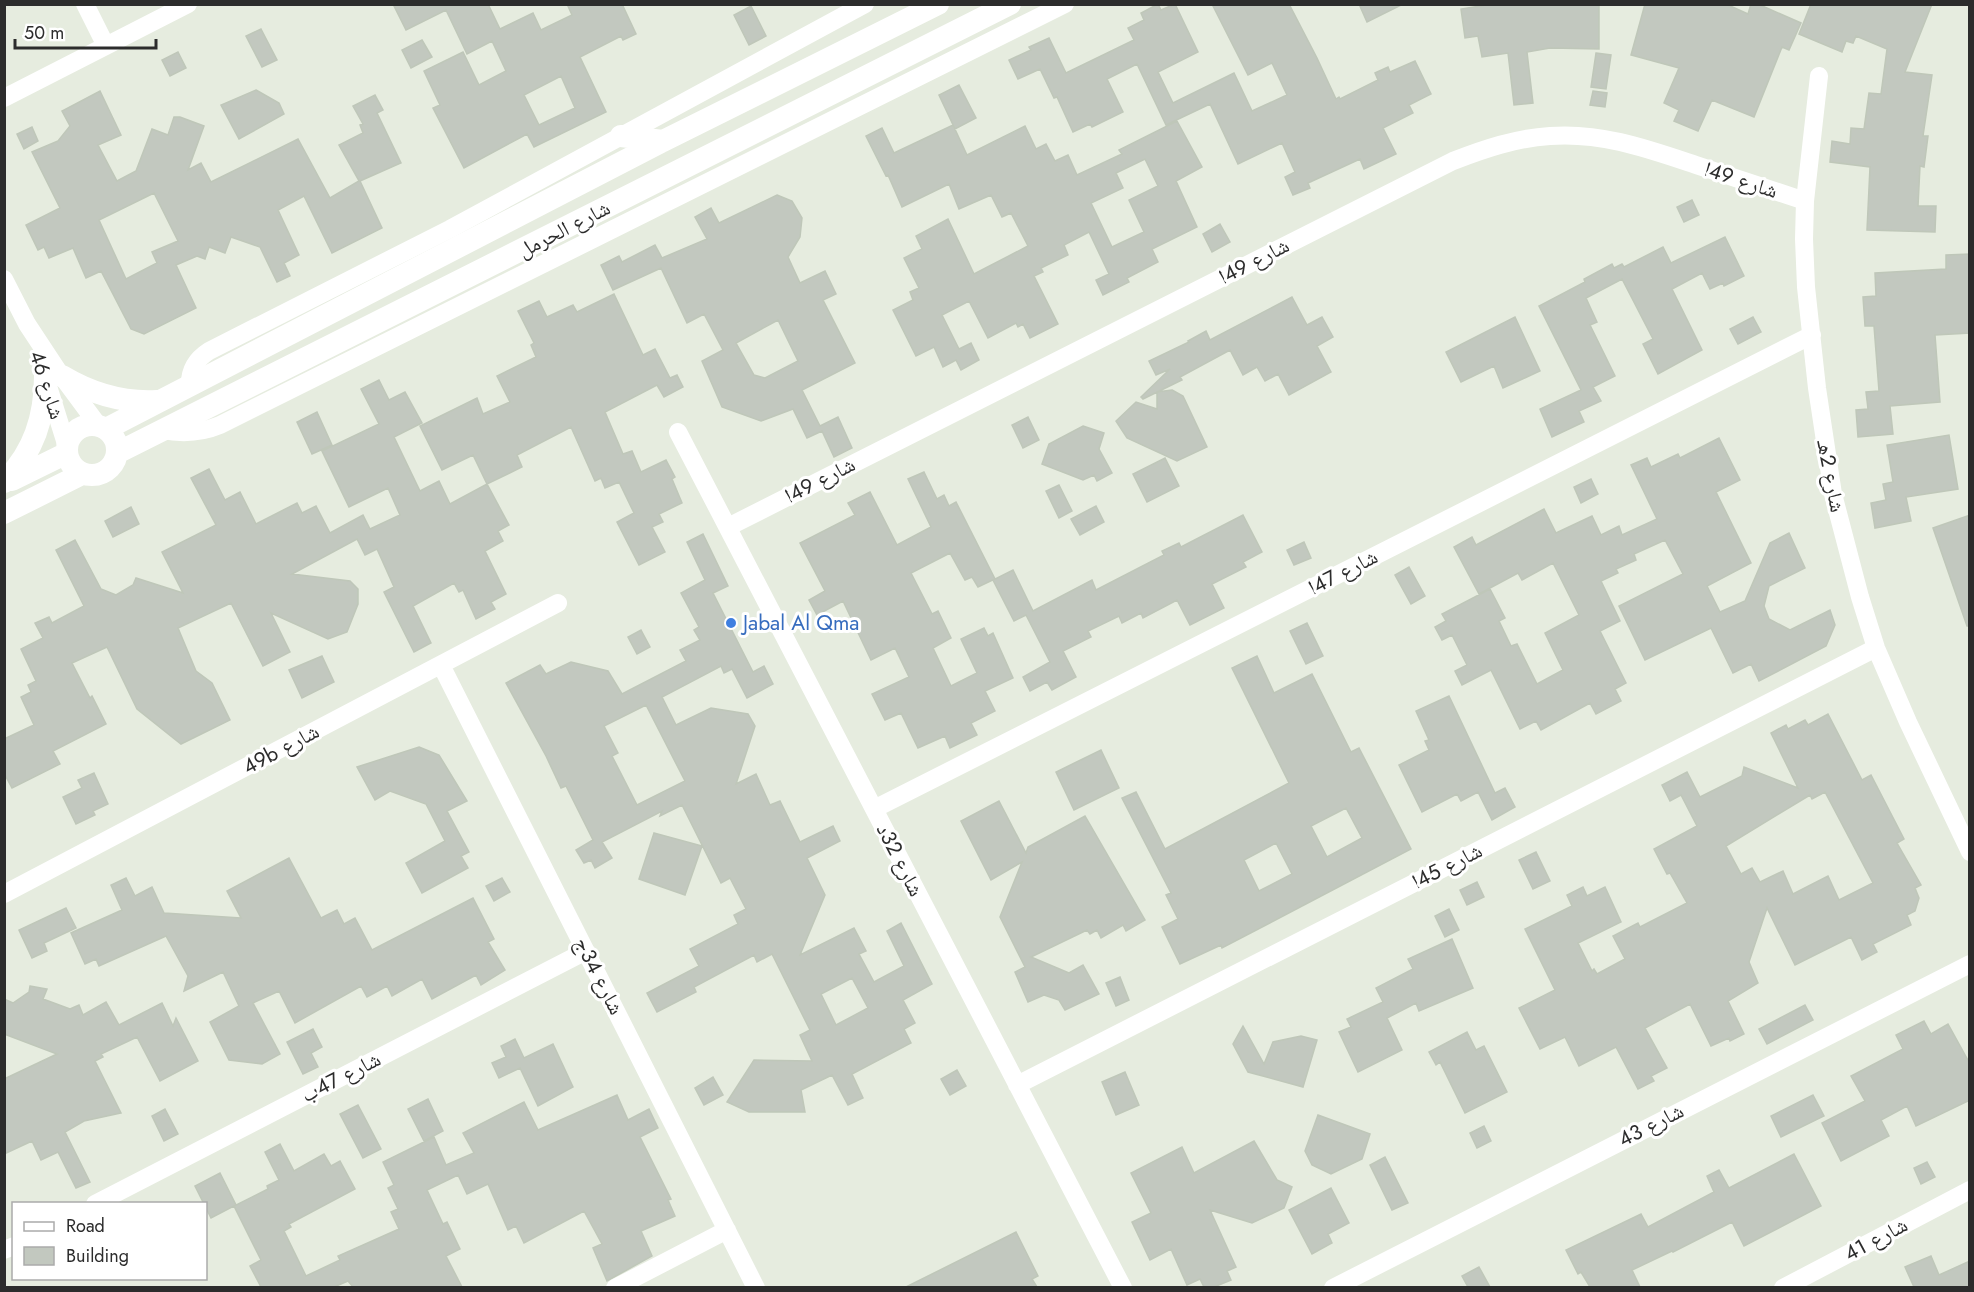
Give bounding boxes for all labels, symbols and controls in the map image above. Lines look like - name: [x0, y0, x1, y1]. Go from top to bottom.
- scale bar: [15, 12, 156, 50]
- text: 50 m: [24, 20, 64, 46]
- street label: شارع 49ا: [1700, 154, 1782, 206]
- street label: شارع الحرمل: [513, 193, 615, 265]
- street label: شارع 49ا: [1214, 230, 1294, 292]
- street label: شارع 46: [22, 347, 72, 423]
- street label: شارع 2هـ: [1809, 436, 1853, 515]
- street label: شارع 49ا: [780, 449, 860, 511]
- street label: شارع 47ا: [1303, 542, 1383, 602]
- place label: Jabal Al Qma: [740, 608, 859, 638]
- marker: Jabal Al Qma: [724, 616, 738, 630]
- street label: 49b شارع: [238, 716, 324, 782]
- street label: شارع 32د: [869, 818, 931, 902]
- street label: شارع 45ا: [1407, 836, 1487, 896]
- street label: شارع 34ج: [567, 932, 631, 1020]
- street label: شارع 47ب: [296, 1044, 386, 1110]
- street label: شارع 43: [1613, 1096, 1689, 1154]
- legend: [12, 1202, 207, 1280]
- street label: شارع 41: [1839, 1210, 1913, 1268]
- text: Road: [66, 1213, 105, 1239]
- text: Building: [66, 1243, 129, 1269]

